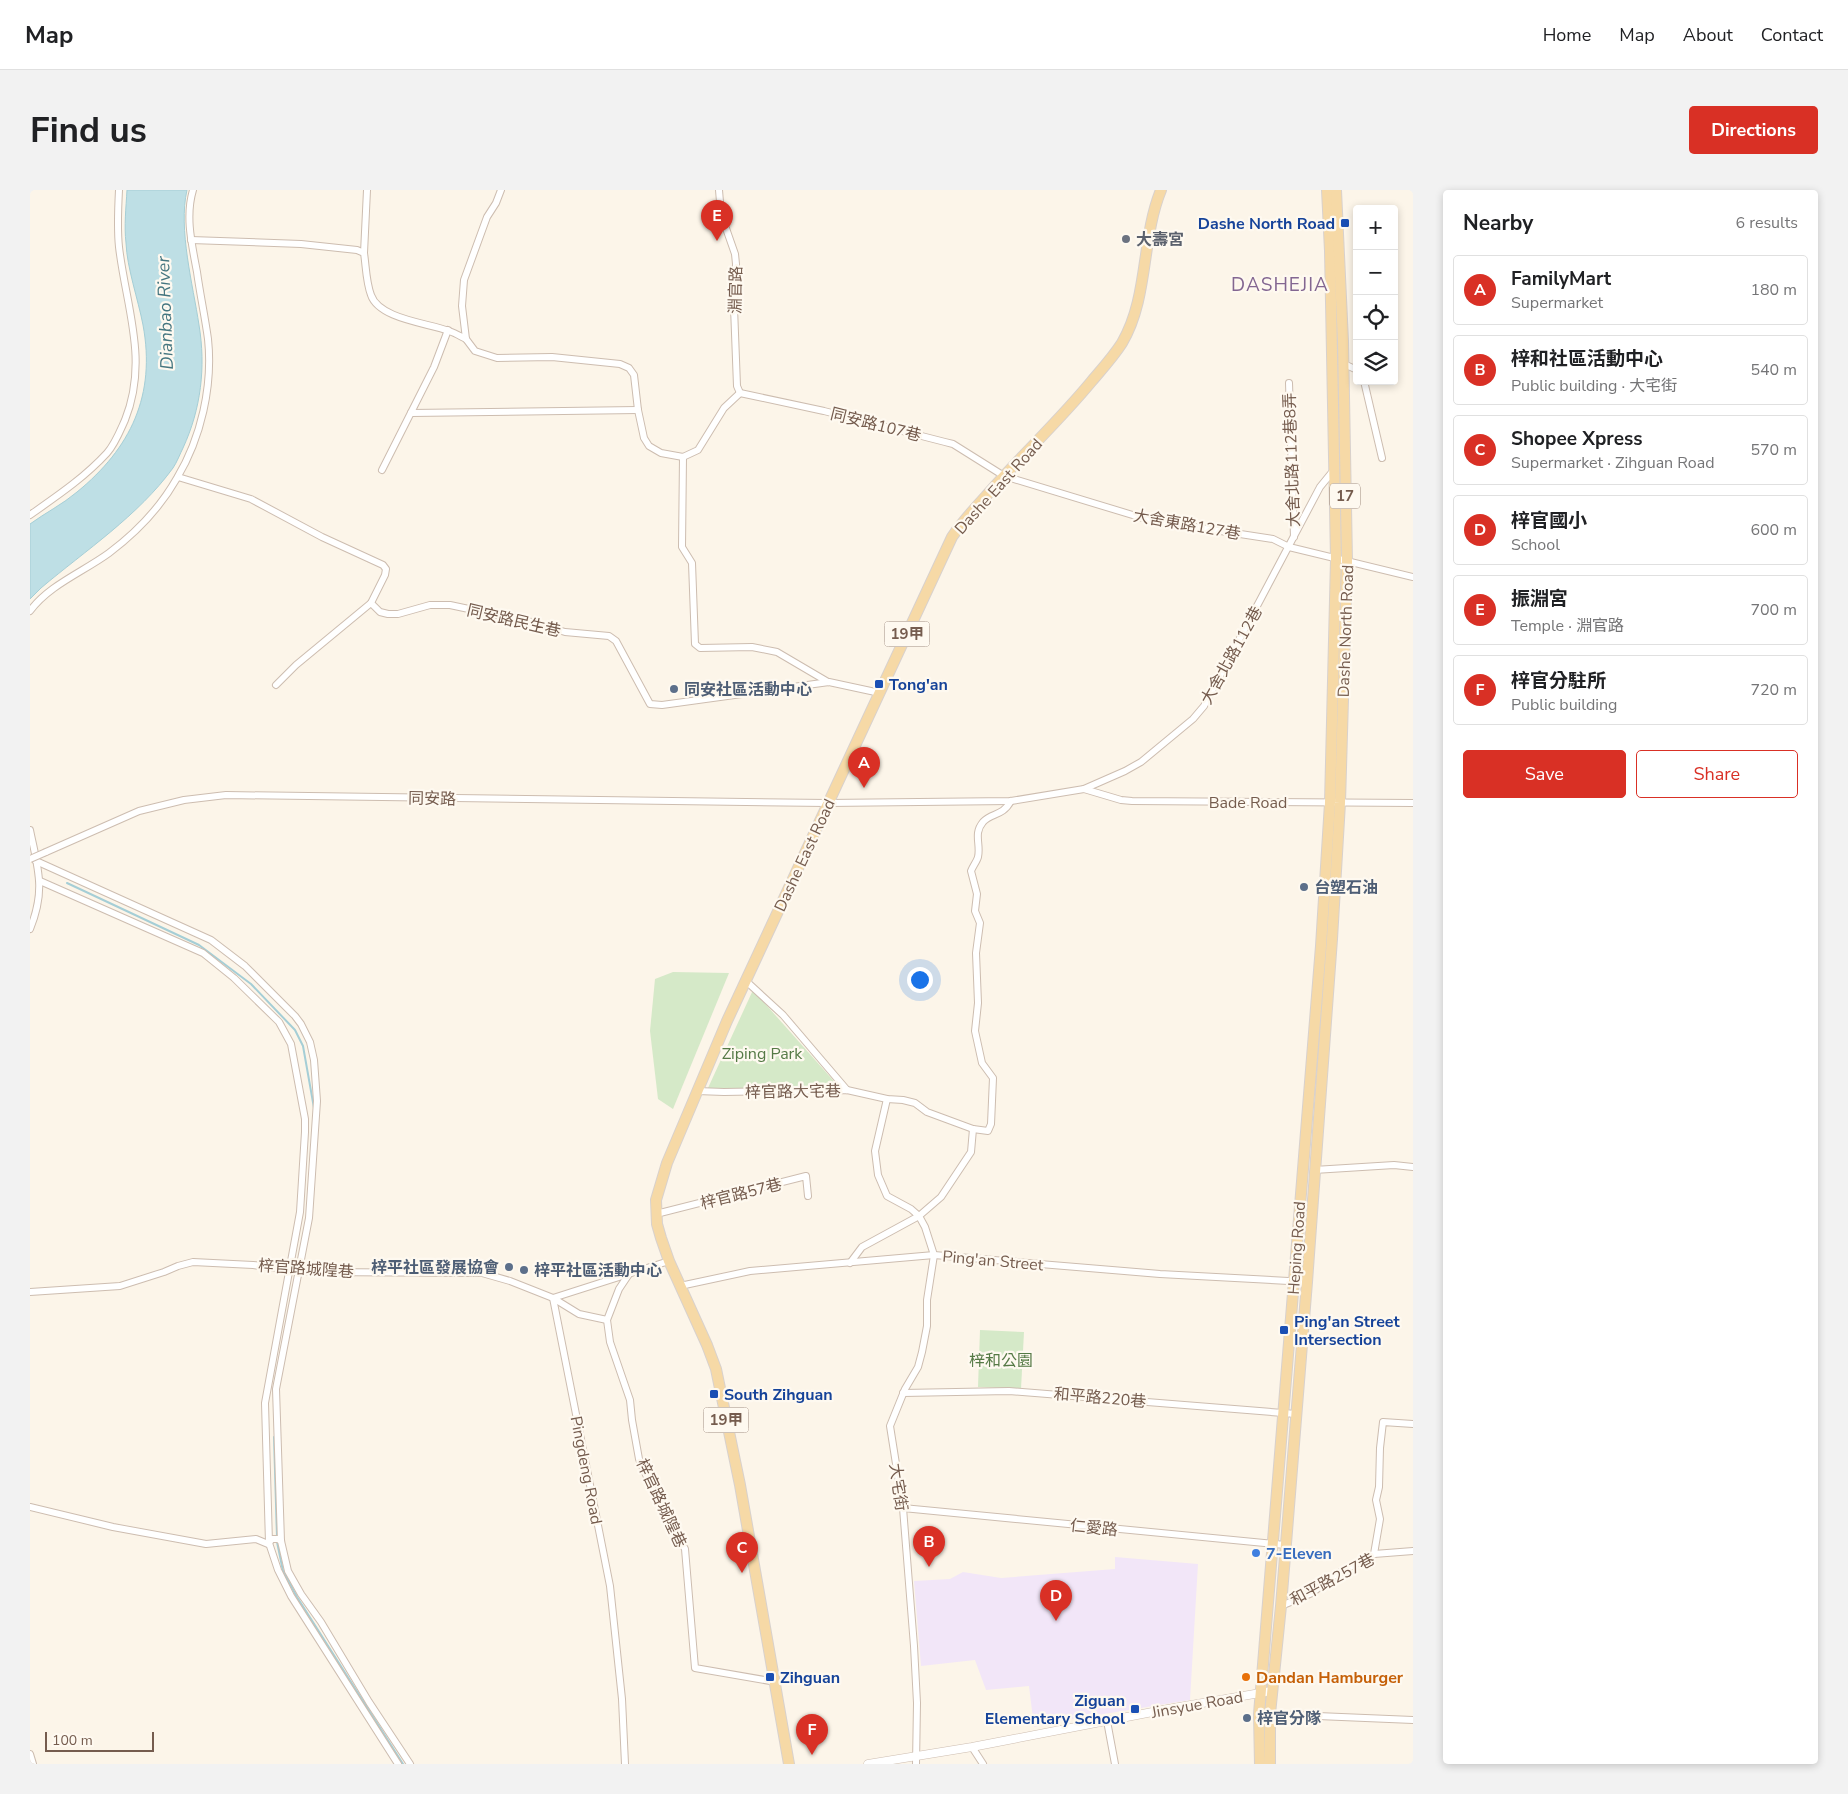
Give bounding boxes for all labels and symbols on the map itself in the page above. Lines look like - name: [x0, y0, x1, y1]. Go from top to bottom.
- pin: E: [701, 200, 733, 241]
- place label: Dashe North Road: [1198, 213, 1335, 235]
- marker: Dashe North Road: [1339, 217, 1351, 229]
- place label: 大壽宮: [1136, 229, 1184, 251]
- marker: 大壽宮: [1120, 233, 1132, 245]
- water label: Dianbao River: [151, 255, 179, 370]
- street label: 淵官路: [725, 266, 747, 314]
- district label: DASHEJIA: [1231, 272, 1329, 298]
- street label: 大舍北路112巷8弄: [1279, 392, 1305, 528]
- street label: 同安路107巷: [828, 403, 923, 447]
- street label: Dashe East Road: [950, 434, 1048, 539]
- road number: 17: [1330, 484, 1360, 508]
- street label: 大舍東路127巷: [1131, 505, 1242, 545]
- street label: Dashe North Road: [1333, 564, 1359, 698]
- street label: 同安路民生巷: [465, 599, 563, 642]
- street label: 大舍北路112巷: [1196, 603, 1268, 708]
- road number: 19甲: [884, 622, 930, 646]
- place label: Tong'an: [889, 674, 948, 696]
- marker: Tong'an: [873, 678, 885, 690]
- place label: 同安社區活動中心: [684, 679, 812, 701]
- marker: 同安社區活動中心: [668, 683, 680, 695]
- pin: A: [848, 747, 880, 788]
- street label: 同安路: [408, 788, 456, 810]
- street label: Bade Road: [1209, 792, 1287, 814]
- street label: Dashe East Road: [769, 795, 841, 915]
- place label: 台塑石油: [1314, 877, 1378, 899]
- marker: 台塑石油: [1298, 881, 1310, 893]
- your location: [907, 967, 933, 993]
- park label: Ziping Park: [722, 1043, 803, 1065]
- street label: 梓官路大宅巷: [745, 1080, 841, 1104]
- street label: 梓官路57巷: [698, 1173, 784, 1215]
- street label: Heping Road: [1283, 1201, 1311, 1295]
- street label: Ping'an Street: [942, 1246, 1045, 1276]
- street label: 梓官路城隍巷: [257, 1255, 355, 1283]
- place label: 梓平社區發展協會: [371, 1257, 499, 1279]
- place label: 梓平社區活動中心: [534, 1260, 662, 1282]
- marker: 梓平社區發展協會: [503, 1261, 515, 1273]
- marker: 梓平社區活動中心: [518, 1264, 530, 1276]
- place label: Ping'an Street Intersection: [1294, 1311, 1400, 1351]
- marker: Ping'an Street Intersection: [1278, 1324, 1290, 1336]
- park label: 梓和公園: [969, 1350, 1033, 1372]
- street label: 和平路220巷: [1053, 1383, 1147, 1413]
- place label: South Zihguan: [724, 1384, 833, 1406]
- marker: South Zihguan: [708, 1388, 720, 1400]
- road number: 19甲: [704, 1408, 748, 1432]
- street label: Pingdeng Road: [565, 1414, 607, 1526]
- street label: 梓官路城隍巷: [631, 1455, 691, 1552]
- street label: 大宅街: [884, 1462, 912, 1512]
- street label: 仁愛路: [1069, 1515, 1119, 1541]
- pin: B: [913, 1526, 945, 1567]
- pin: C: [726, 1532, 758, 1573]
- place label: 7-Eleven: [1266, 1543, 1332, 1565]
- marker: 7-Eleven: [1250, 1547, 1262, 1559]
- street label: 和平路257巷: [1286, 1548, 1379, 1611]
- pin: D: [1040, 1580, 1072, 1621]
- place label: Zihguan: [780, 1667, 840, 1689]
- place label: Dandan Hamburger: [1256, 1667, 1404, 1689]
- marker: Zihguan: [764, 1671, 776, 1683]
- marker: Dandan Hamburger: [1240, 1671, 1252, 1683]
- street label: Jinsyue Road: [1149, 1686, 1245, 1724]
- place label: Ziguan Elementary School: [985, 1690, 1125, 1730]
- marker: Ziguan Elementary School: [1129, 1703, 1141, 1715]
- place label: 梓官分隊: [1257, 1708, 1321, 1730]
- marker: 梓官分隊: [1241, 1712, 1253, 1724]
- pin: F: [796, 1714, 828, 1755]
- scale bar: [45, 1729, 154, 1752]

